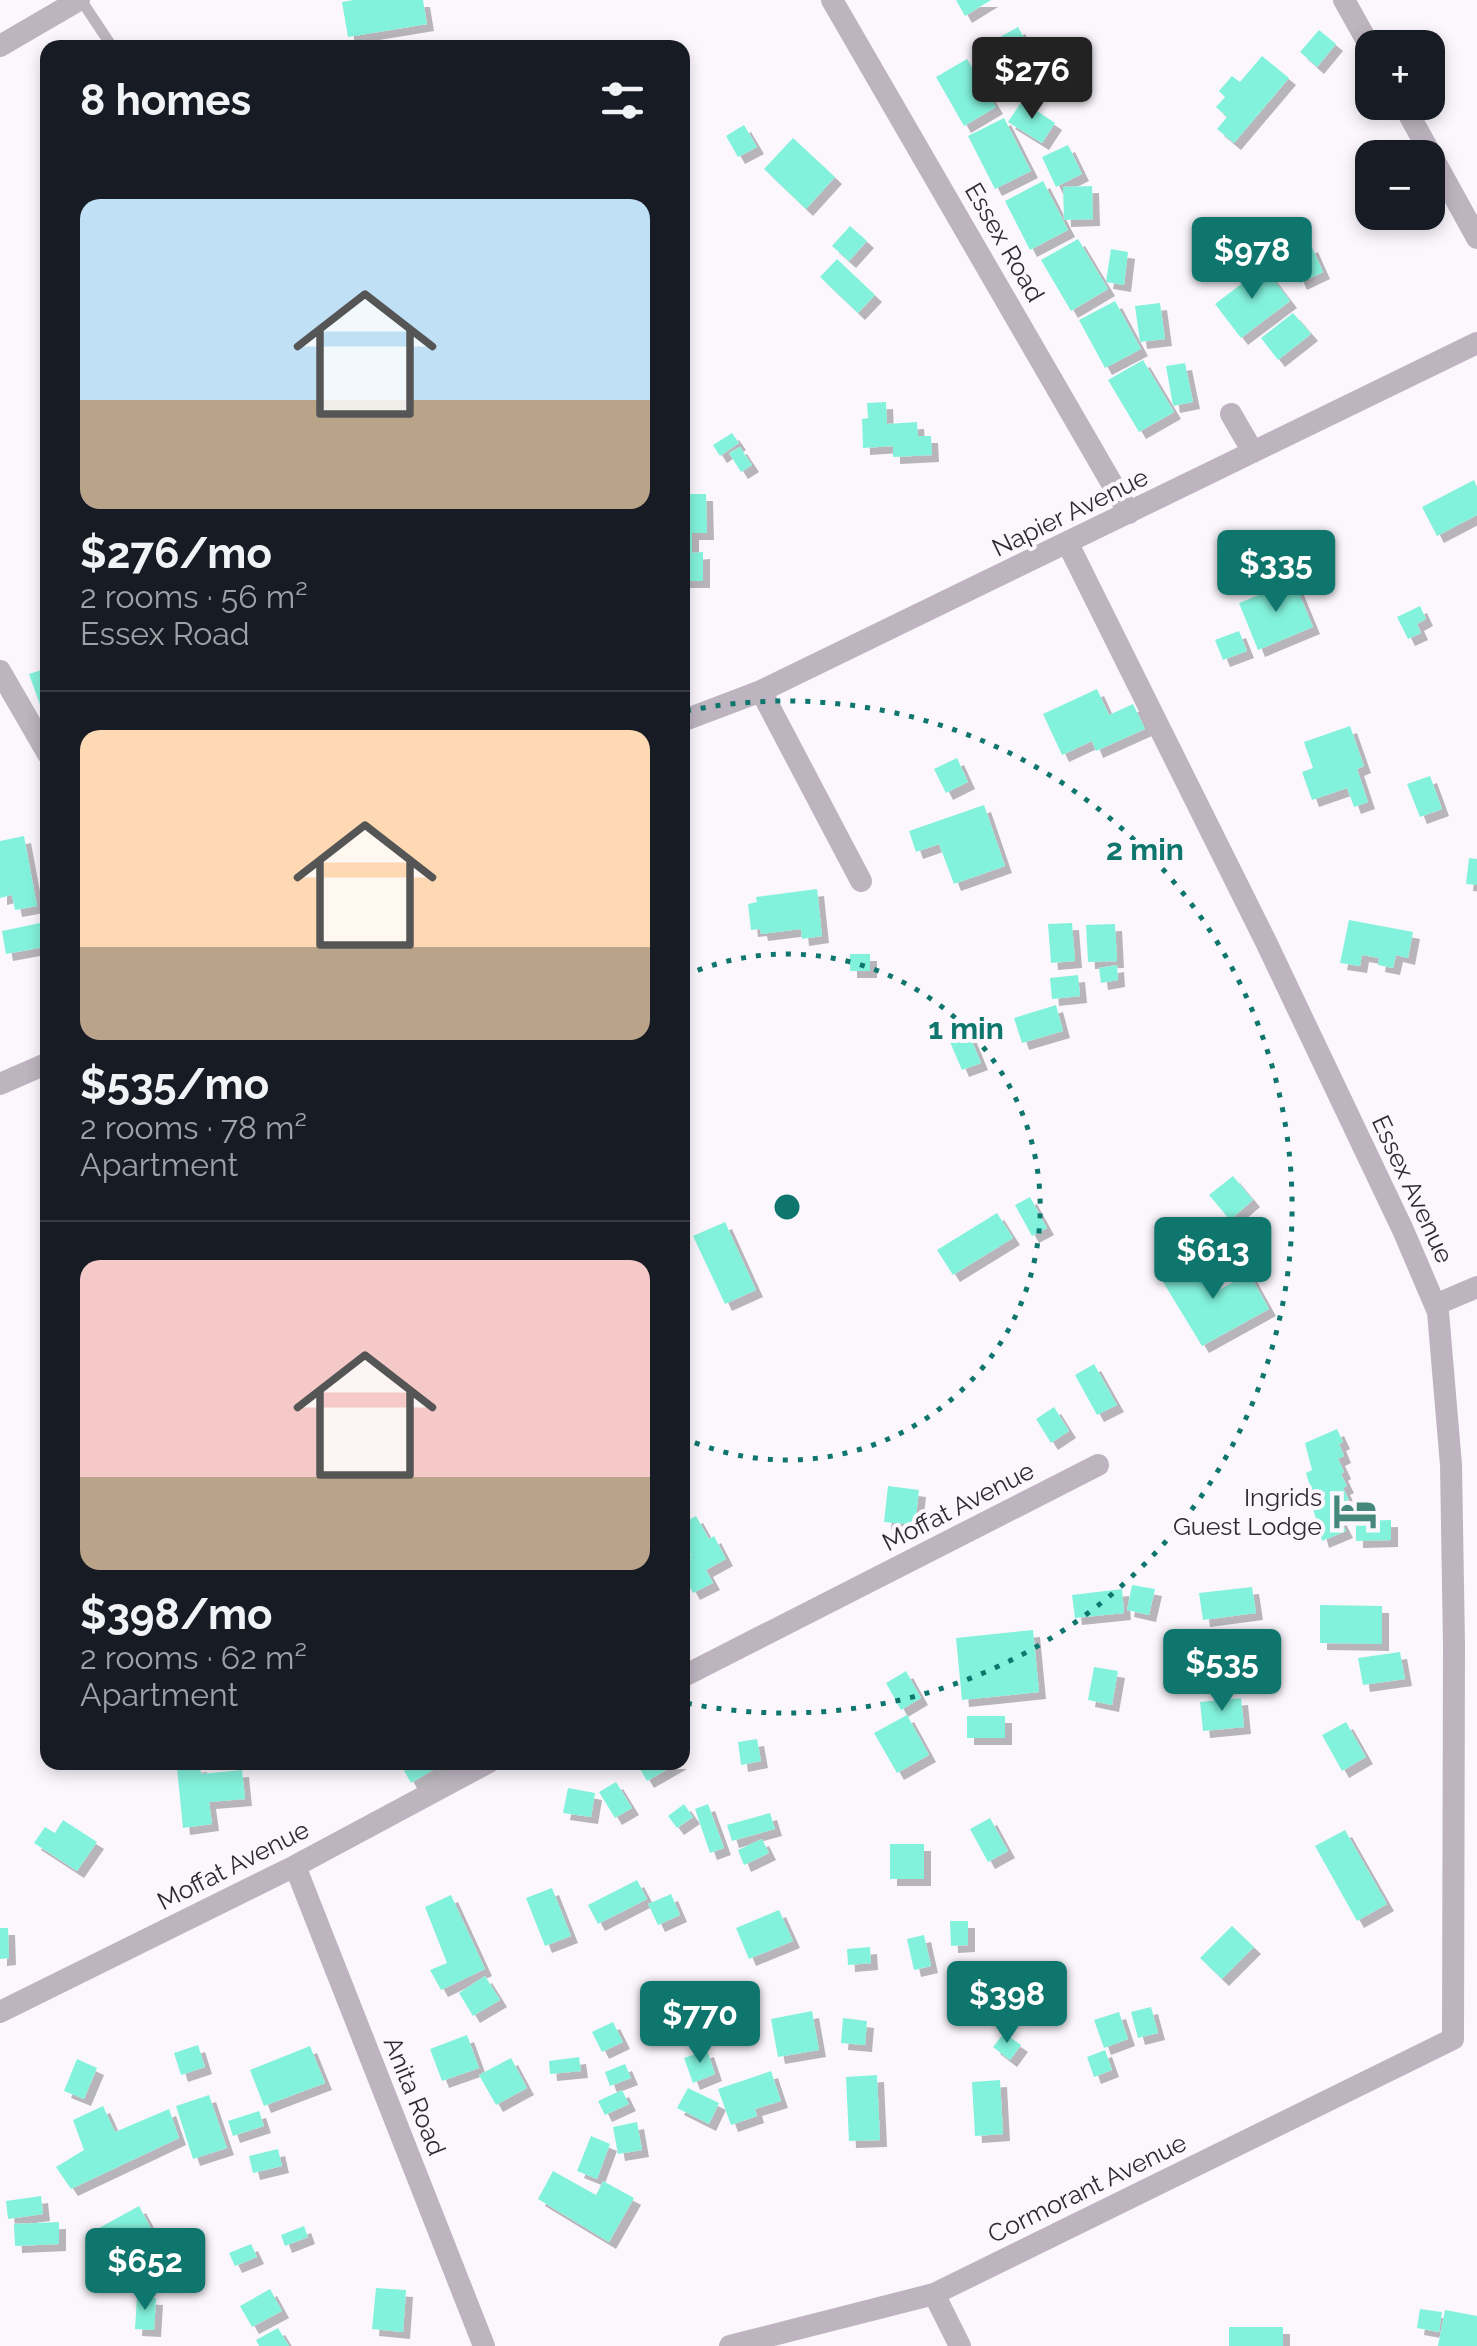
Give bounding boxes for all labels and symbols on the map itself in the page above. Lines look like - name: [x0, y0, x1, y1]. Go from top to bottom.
- pin: $276: [973, 37, 1091, 122]
- street label: Essex Road: [959, 177, 1051, 307]
- pin: $978: [1193, 217, 1311, 302]
- street label: Napier Avenue: [987, 461, 1153, 563]
- pin: $335: [1217, 530, 1335, 615]
- text: 2 min: [1106, 832, 1184, 867]
- text: 1 min: [928, 1011, 1004, 1046]
- street label: Essex Avenue: [1366, 1110, 1460, 1268]
- centre of rings: [769, 1189, 805, 1225]
- pin: $613: [1154, 1217, 1272, 1302]
- street label: Moffat Avenue: [877, 1455, 1039, 1557]
- place label: Ingrids Guest Lodge: [1173, 1482, 1322, 1541]
- hotel icon: Ingrids Guest Lodge: [1331, 1487, 1379, 1535]
- pin: $535: [1163, 1629, 1281, 1714]
- street label: Moffat Avenue: [152, 1814, 314, 1916]
- pin: $398: [948, 1961, 1066, 2046]
- pin: $770: [641, 1981, 759, 2066]
- street label: Anita Road: [378, 2032, 452, 2160]
- street label: Cormorant Avenue: [983, 2127, 1191, 2249]
- pin: $652: [86, 2228, 204, 2313]

